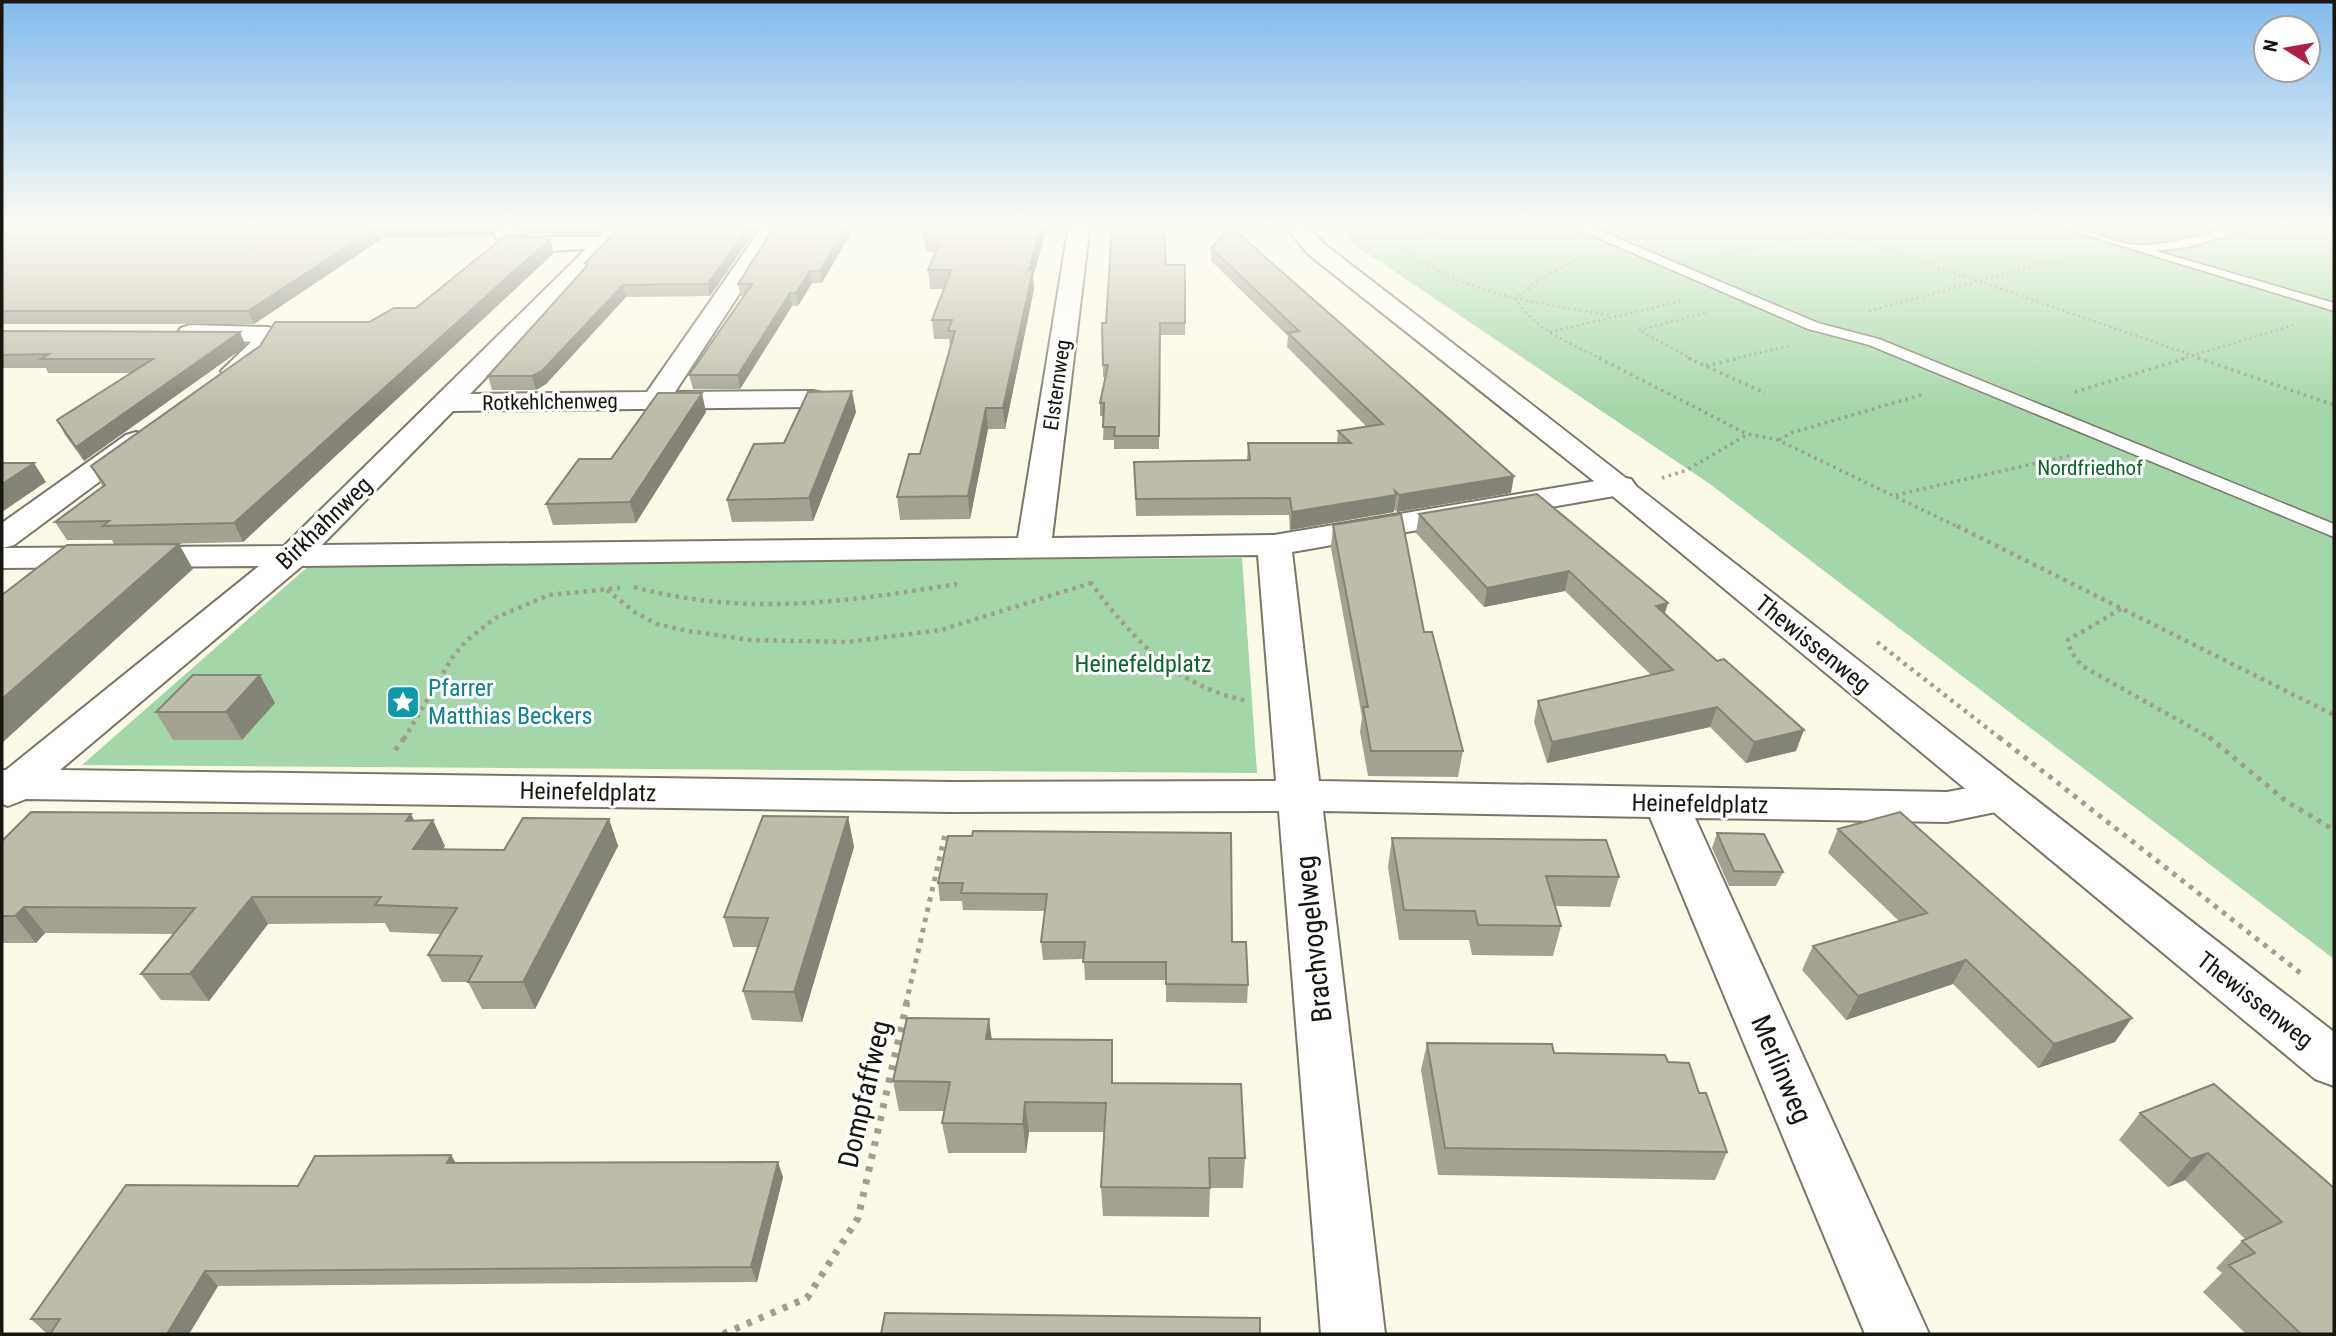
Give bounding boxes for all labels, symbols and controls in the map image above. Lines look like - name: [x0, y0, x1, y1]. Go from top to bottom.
- north arrow: [2252, 14, 2322, 84]
- text: N: [2258, 38, 2283, 54]
- street label: Elsternweg: [1039, 338, 1075, 432]
- street label: Rotkehlchenweg: [482, 389, 618, 415]
- park label: Nordfriedhof: [2037, 456, 2143, 480]
- street label: Birkhahnweg: [270, 471, 378, 575]
- street label: Thewissenweg: [1750, 589, 1876, 699]
- park label: Heinefeldplatz: [1075, 650, 1211, 678]
- place label: Pfarrer Matthias Beckers: [428, 674, 592, 730]
- place icon: Pfarrer Matthias Beckers: [384, 683, 422, 721]
- street label: Heinefeldplatz: [519, 777, 657, 807]
- street label: Heinefeldplatz: [1631, 789, 1769, 819]
- street label: Brachvogelweg: [1288, 854, 1339, 1024]
- street label: Thewissenweg: [2191, 946, 2319, 1054]
- street label: Merlinweg: [1744, 1010, 1819, 1128]
- street label: Dompfaffweg: [832, 1017, 897, 1171]

